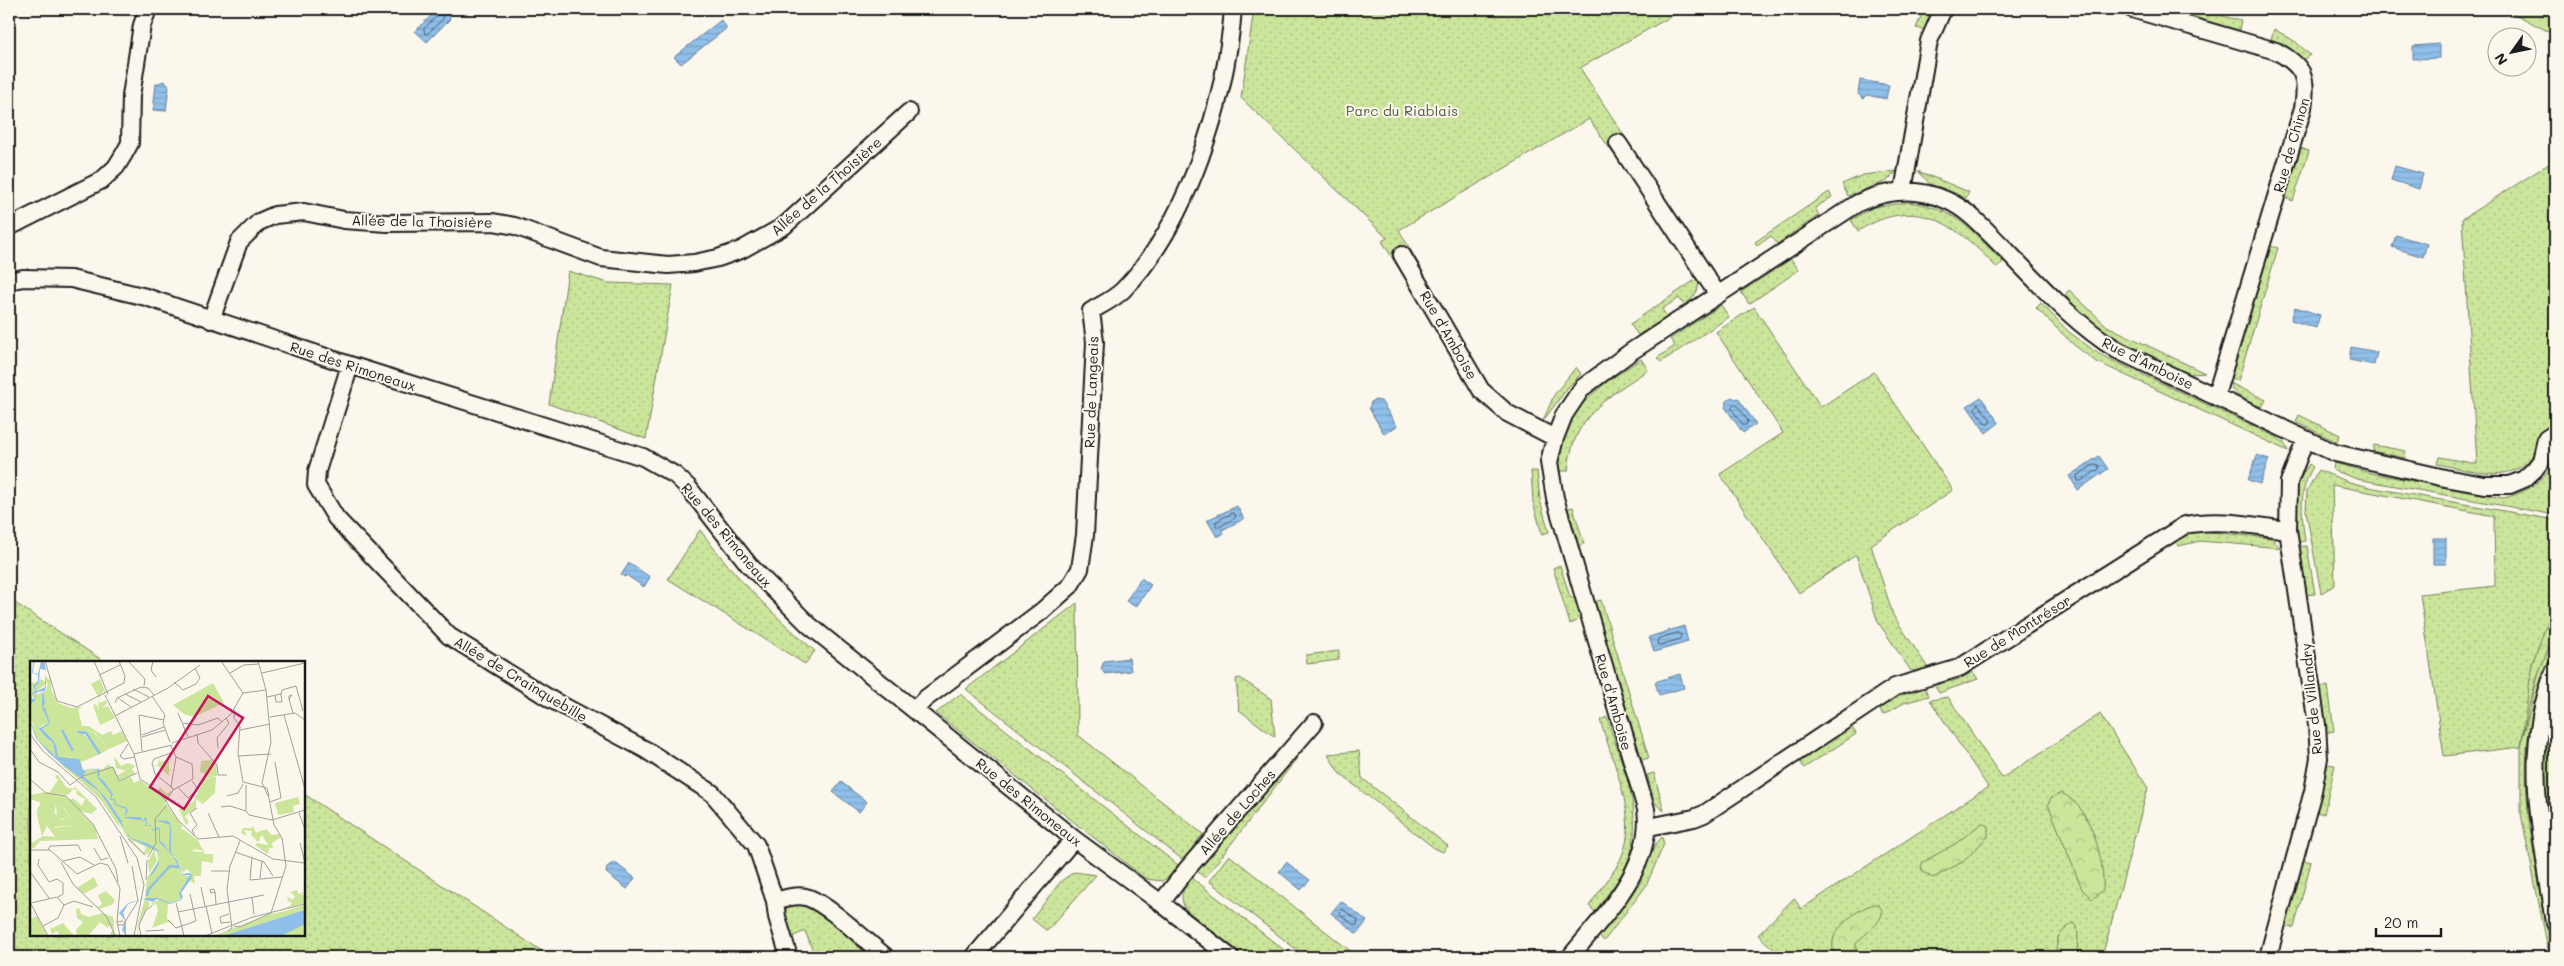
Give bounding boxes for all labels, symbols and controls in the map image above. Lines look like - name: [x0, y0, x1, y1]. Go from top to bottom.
- north arrow: [2486, 28, 2536, 78]
- text: N: [2490, 50, 2512, 69]
- street label: Rue de Chinon: [2268, 95, 2314, 195]
- park label: Parc du Riablais: [1346, 101, 1458, 120]
- street label: Allée de la Thoisière: [767, 133, 885, 239]
- street label: Allée de la Thoisière: [351, 210, 493, 232]
- street label: Rue d'Amboise: [1416, 287, 1482, 383]
- street label: Rue d'Amboise: [2099, 333, 2197, 393]
- street label: Rue de Langeais: [1080, 336, 1102, 448]
- street label: Rue des Rimoneaux: [288, 337, 418, 395]
- street label: Rue des Rimoneaux: [678, 479, 776, 591]
- street label: Rue de Montrésor: [1960, 590, 2074, 672]
- street label: Allée de Crainquebille: [451, 632, 591, 726]
- street label: Rue de Villandry: [2296, 642, 2326, 756]
- street label: Rue d'Amboise: [1591, 652, 1637, 752]
- inset map: [30, 661, 305, 936]
- street label: Rue des Rimoneaux: [972, 753, 1086, 851]
- street label: Allée de Loches: [1194, 765, 1280, 859]
- scale bar: [2376, 906, 2442, 938]
- text: 20 m: [2384, 912, 2418, 932]

